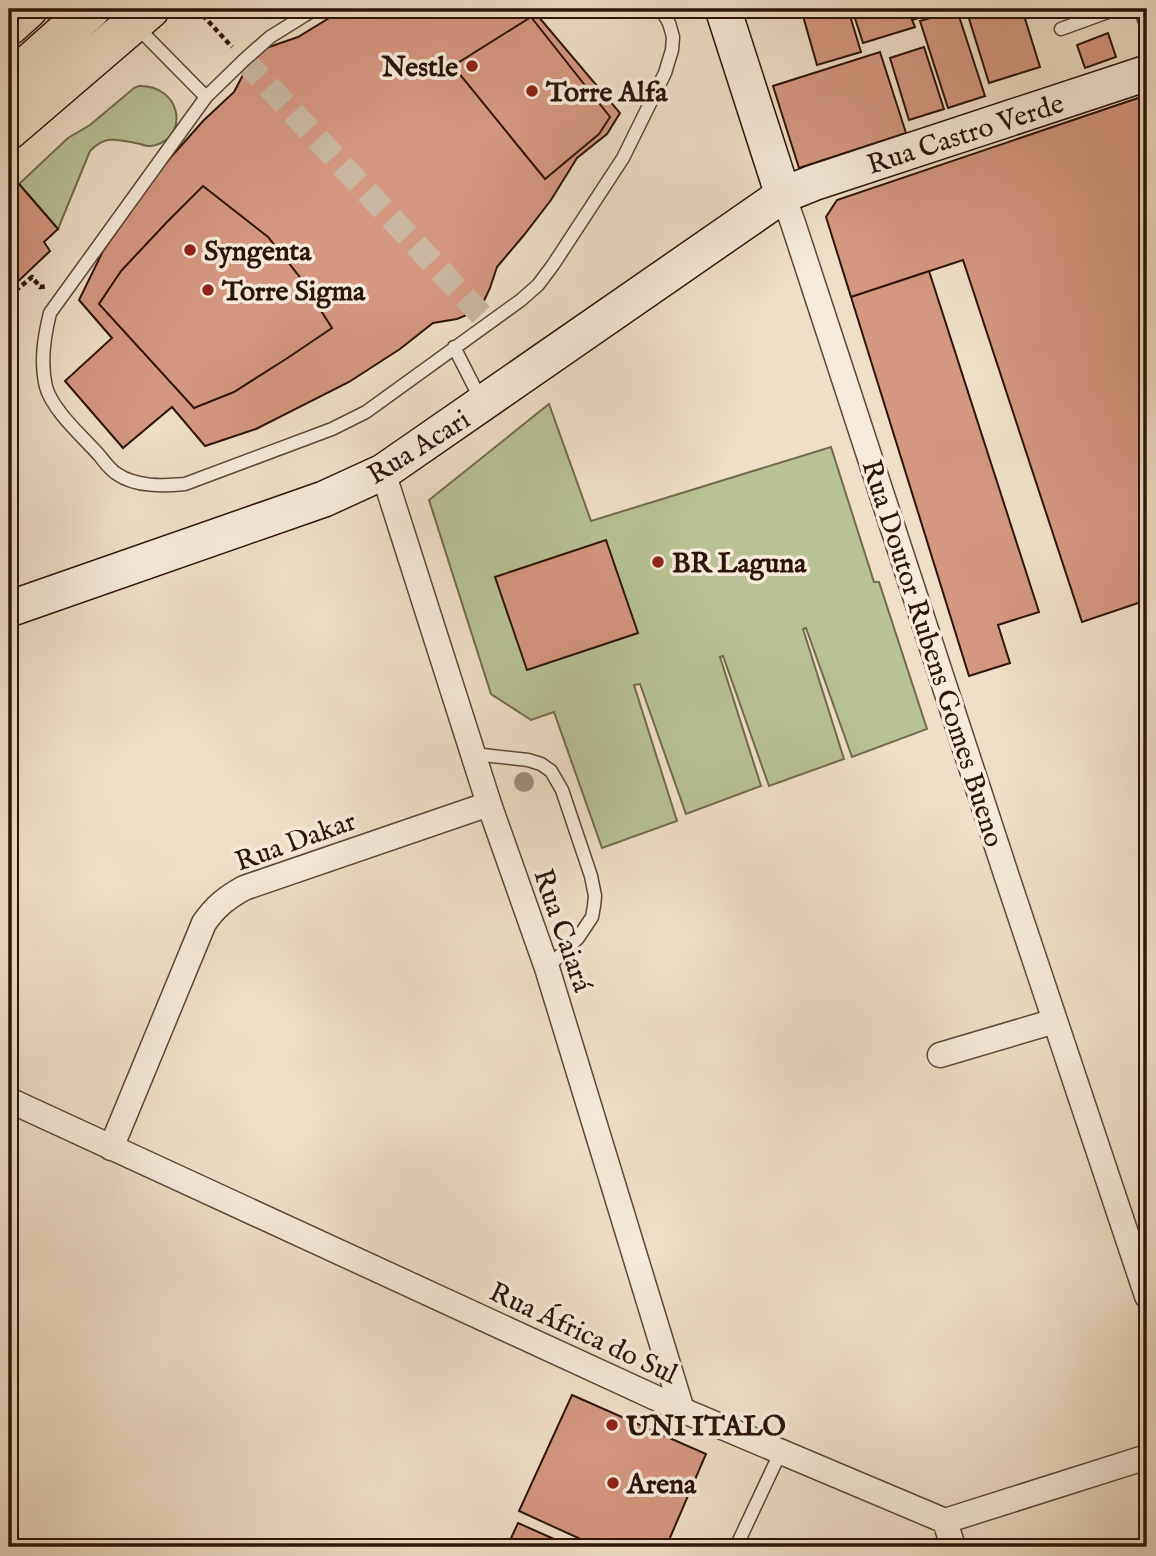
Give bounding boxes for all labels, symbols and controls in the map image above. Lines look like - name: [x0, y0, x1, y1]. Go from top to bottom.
- place label: Nestle: [381, 51, 458, 86]
- marker: Nestle: [464, 58, 480, 74]
- place label: Torre Alfa: [545, 76, 668, 111]
- marker: Torre Alfa: [524, 83, 540, 99]
- street label: Rua Castro Verde: [863, 87, 1069, 184]
- place label: Syngenta: [204, 235, 312, 270]
- marker: Syngenta: [182, 242, 198, 258]
- place label: Torre Sigma: [221, 275, 366, 310]
- marker: Torre Sigma: [200, 282, 216, 298]
- street label: Rua Acari: [361, 403, 477, 493]
- street label: Rua Doutor Rubens Gomes Bueno: [852, 456, 1011, 852]
- place label: BR Laguna: [672, 547, 807, 582]
- marker: BR Laguna: [650, 554, 666, 570]
- street label: Rua Dakar: [231, 804, 361, 880]
- street label: Rua Caiará: [524, 865, 599, 998]
- street label: Rua África do Sul: [483, 1274, 683, 1393]
- place label: UNI ITALO: [626, 1410, 786, 1445]
- marker: UNI ITALO: [604, 1417, 620, 1433]
- place label: Arena: [626, 1468, 697, 1503]
- marker: Arena: [605, 1475, 621, 1491]

